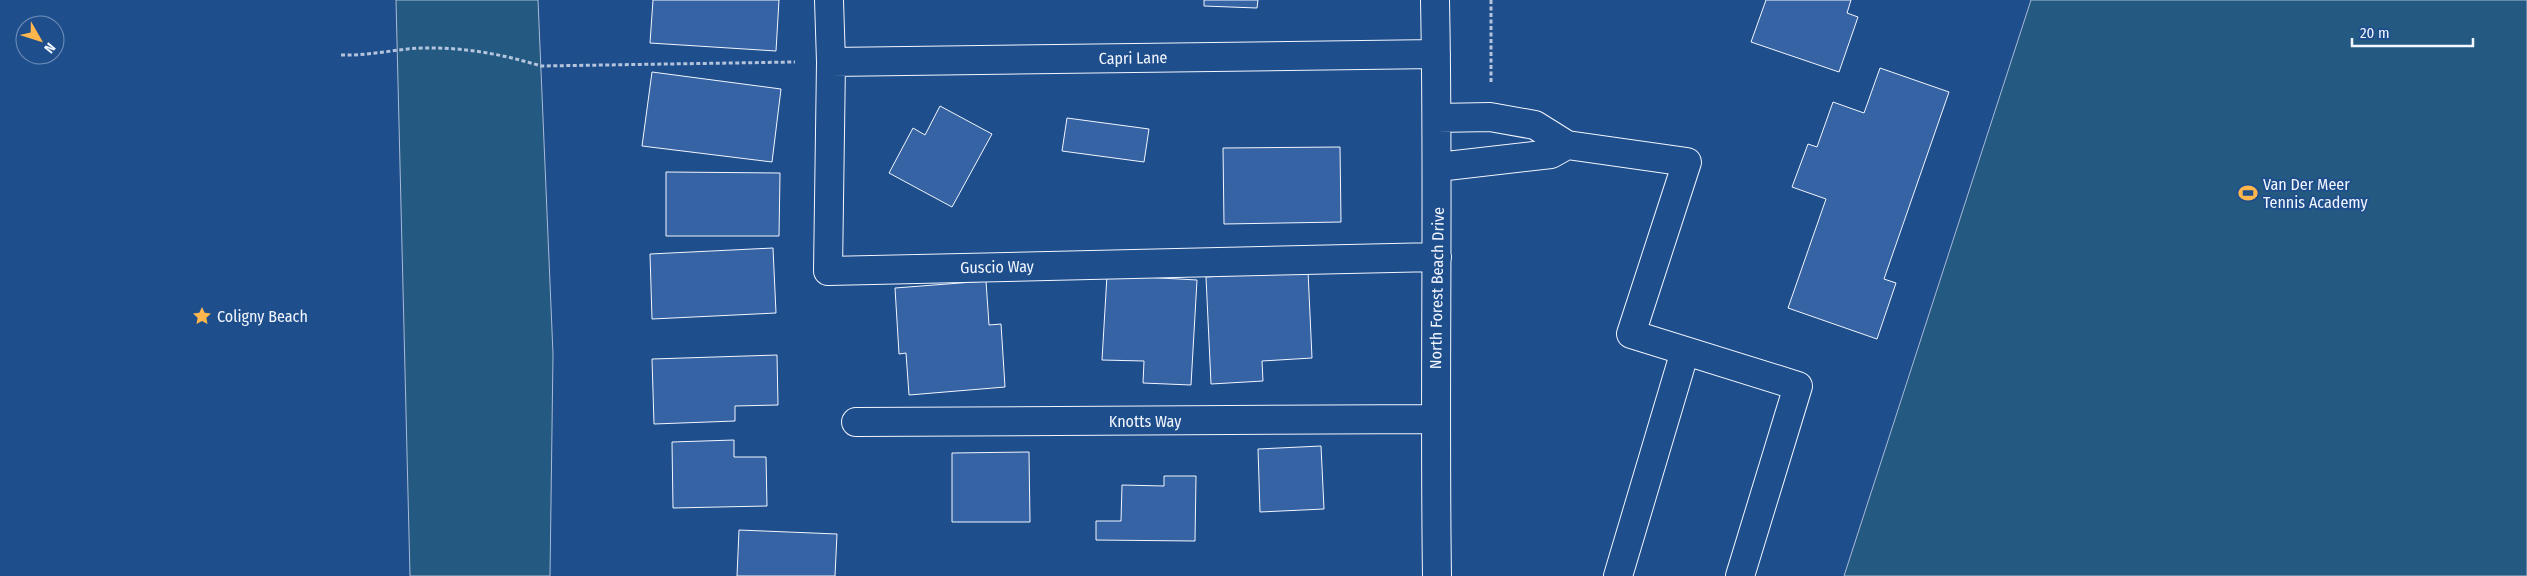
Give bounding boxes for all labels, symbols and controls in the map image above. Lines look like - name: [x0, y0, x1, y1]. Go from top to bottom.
- north arrow: [15, 15, 65, 65]
- scale bar: [2352, 15, 2473, 47]
- text: 20 m: [2360, 24, 2390, 42]
- text: N: [40, 39, 59, 56]
- street label: Capri Lane: [1098, 48, 1168, 68]
- place label: Van Der Meer Tennis Academy: [2263, 175, 2369, 212]
- sports icon: Van Der Meer Tennis Academy: [2237, 182, 2259, 204]
- street label: North Forest Beach Drive: [1426, 207, 1448, 369]
- street label: Guscio Way: [960, 257, 1035, 277]
- place icon: Coligny Beach: [191, 305, 213, 327]
- place label: Coligny Beach: [217, 307, 308, 326]
- street label: Knotts Way: [1109, 412, 1182, 431]

